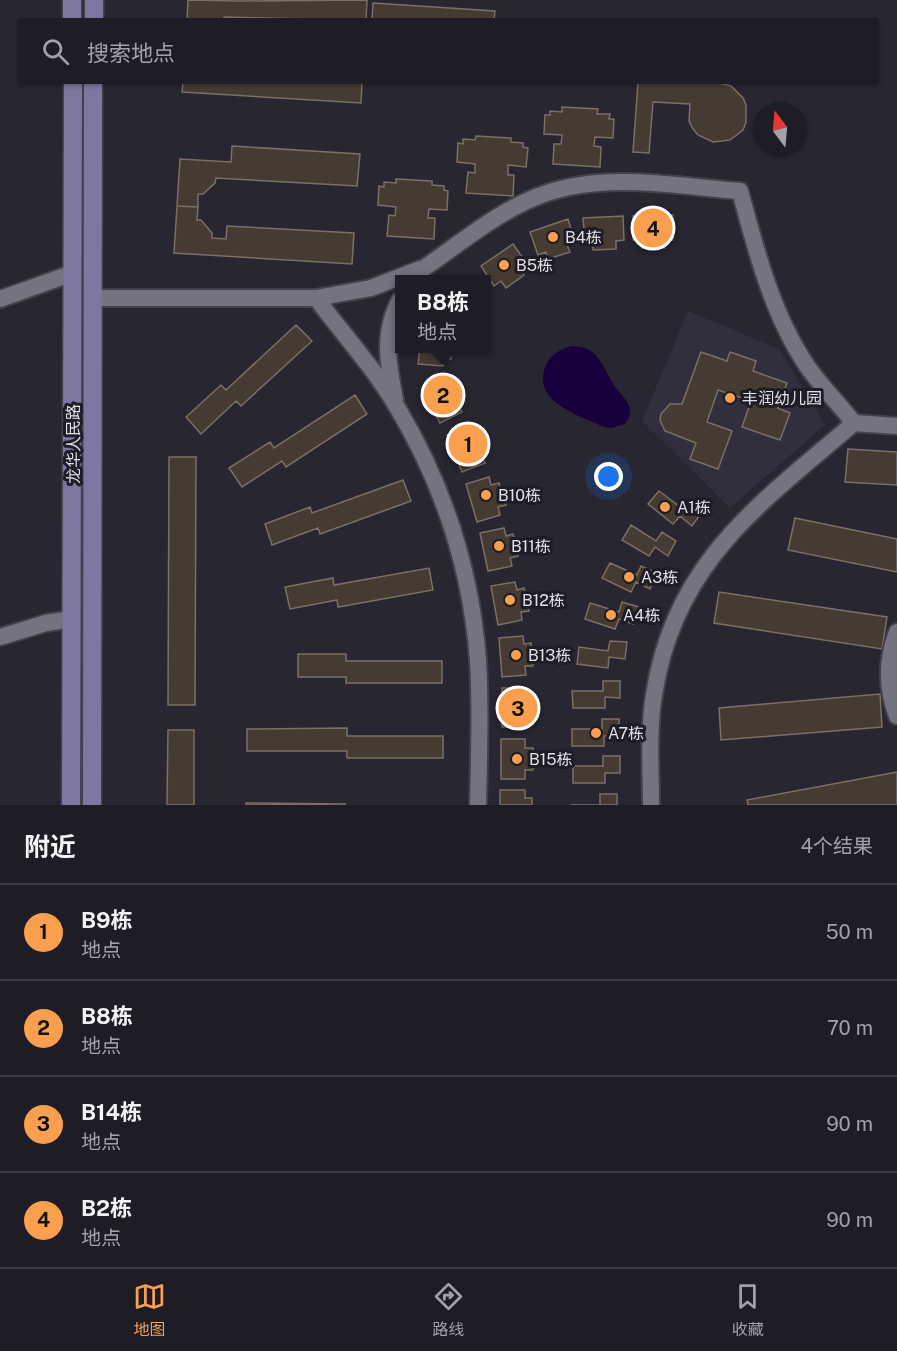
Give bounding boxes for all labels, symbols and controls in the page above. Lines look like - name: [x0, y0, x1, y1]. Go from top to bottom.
- search box: [18, 18, 879, 84]
- icon: search: [39, 35, 72, 68]
- text: 搜索地点: [87, 40, 175, 66]
- north arrow: [753, 102, 807, 156]
- pin: 4: [634, 206, 672, 250]
- place label: B4栋: [565, 228, 602, 247]
- marker: B4栋: [546, 230, 560, 244]
- place label: B5栋: [516, 256, 553, 275]
- marker: B5栋: [497, 258, 511, 272]
- popup: [395, 275, 491, 353]
- text: B8栋: [417, 289, 469, 315]
- text: 地点: [417, 320, 457, 344]
- pin: 2: [424, 372, 462, 418]
- place label: 丰润幼儿园: [742, 389, 822, 408]
- marker: 丰润幼儿园: [723, 391, 737, 405]
- street label: 龙华人民路: [64, 404, 83, 484]
- pin: 1: [448, 422, 488, 466]
- your location: [594, 462, 623, 491]
- place label: B10栋: [498, 486, 541, 505]
- marker: B10栋: [479, 488, 493, 502]
- place label: A1栋: [677, 498, 711, 517]
- marker: A1栋: [658, 500, 672, 514]
- place label: B11栋: [511, 537, 551, 556]
- marker: B11栋: [492, 539, 506, 553]
- place label: A3栋: [641, 568, 678, 587]
- marker: A3栋: [622, 570, 636, 584]
- place label: B12栋: [522, 591, 565, 610]
- marker: B12栋: [503, 593, 517, 607]
- place label: A4栋: [623, 606, 660, 625]
- marker: A4栋: [604, 608, 618, 622]
- place label: B13栋: [528, 646, 571, 665]
- marker: B13栋: [509, 648, 523, 662]
- pin: 3: [498, 686, 538, 730]
- place label: A7栋: [608, 724, 644, 743]
- marker: A7栋: [589, 726, 603, 740]
- place label: B15栋: [529, 750, 573, 769]
- marker: B15栋: [510, 752, 524, 766]
- text: 附近: [24, 831, 76, 862]
- text: 4个结果: [800, 834, 873, 858]
- text: B9栋: [81, 907, 133, 933]
- text: 1: [39, 920, 48, 944]
- text: 50 m: [826, 920, 873, 944]
- text: 地点: [81, 938, 121, 962]
- text: B8栋: [81, 1003, 133, 1029]
- text: 2: [37, 1016, 50, 1040]
- text: 70 m: [827, 1016, 873, 1040]
- text: 地点: [81, 1034, 121, 1058]
- text: B14栋: [81, 1099, 142, 1125]
- text: 3: [37, 1112, 50, 1136]
- text: 90 m: [826, 1112, 873, 1136]
- text: 地点: [81, 1130, 121, 1154]
- text: B2栋: [81, 1195, 132, 1221]
- text: 4: [37, 1208, 50, 1232]
- text: 90 m: [826, 1208, 873, 1232]
- text: 地点: [81, 1226, 121, 1250]
- tab: 地图: [133, 1280, 166, 1340]
- tab: 路线: [432, 1280, 465, 1340]
- tab: 收藏: [731, 1280, 764, 1340]

